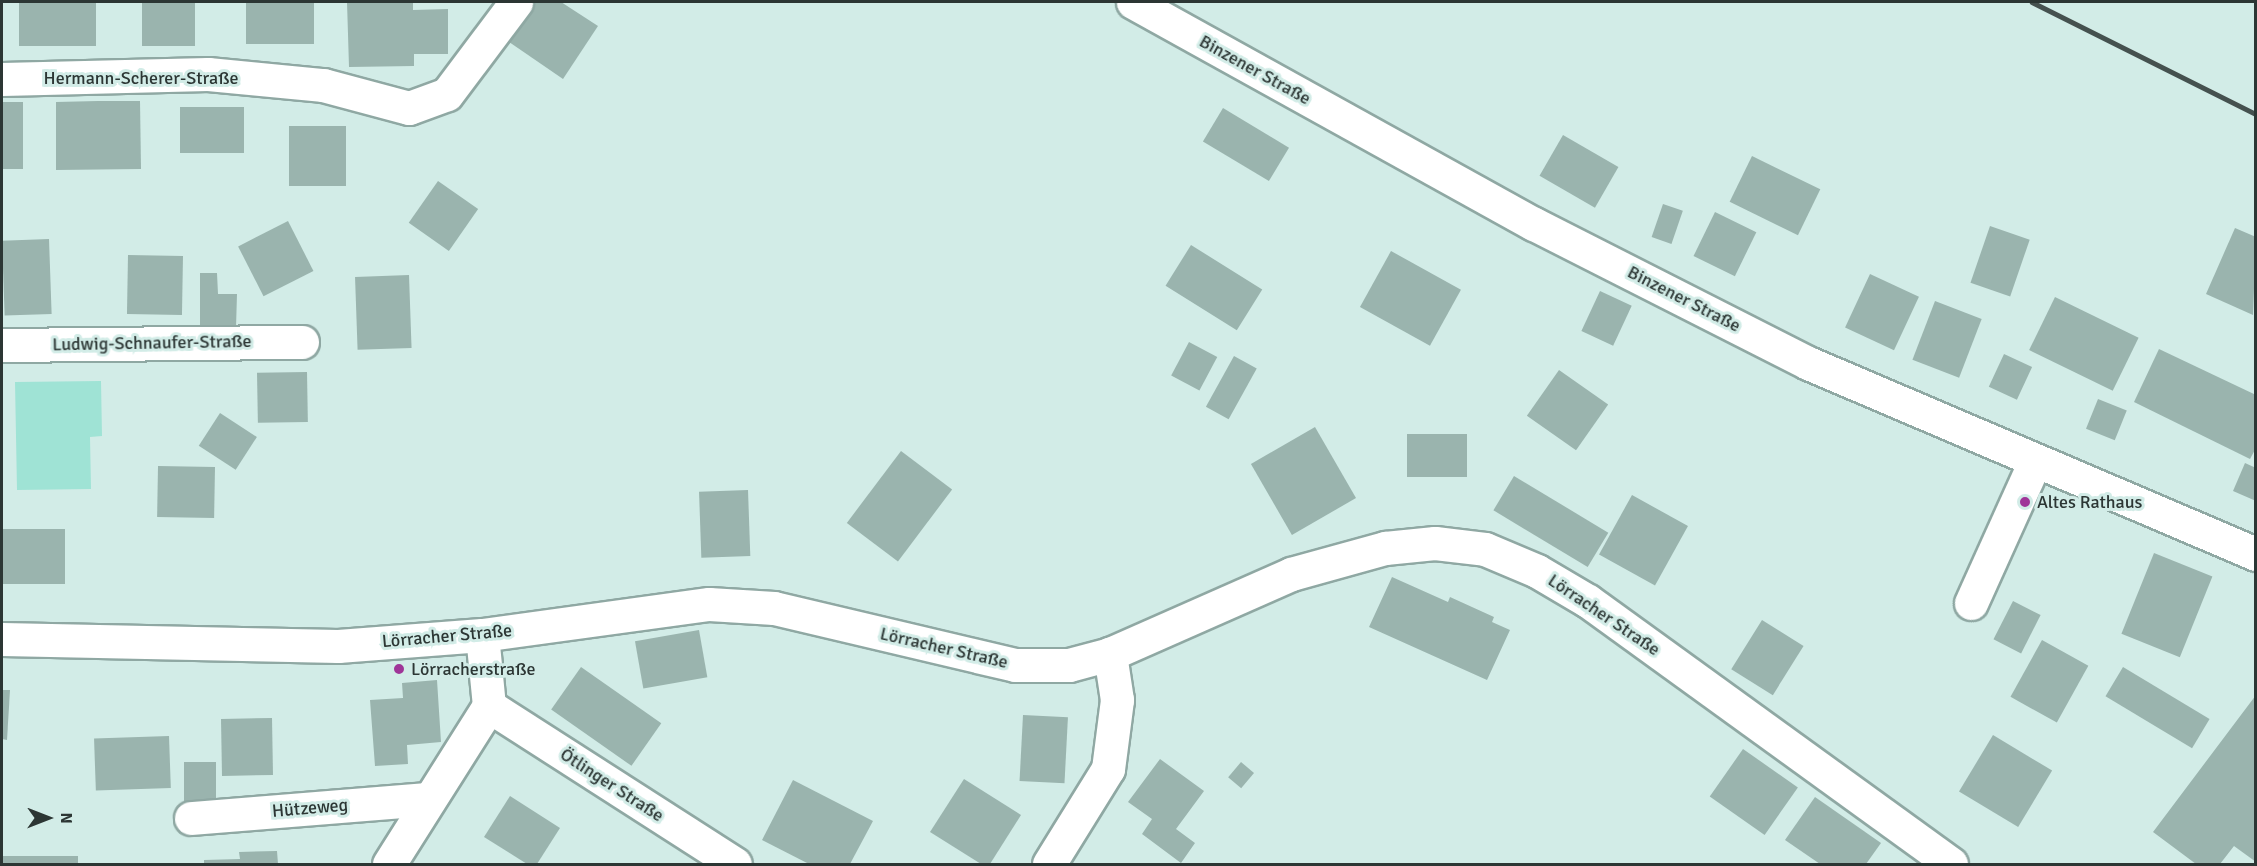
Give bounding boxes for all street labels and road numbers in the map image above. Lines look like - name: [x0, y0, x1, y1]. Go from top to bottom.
- street label: Binzener Straße: [1196, 30, 1314, 110]
- street label: Hermann-Scherer-Straße: [44, 67, 238, 89]
- street label: Binzener Straße: [1624, 261, 1744, 337]
- street label: Ludwig-Schnaufer-Straße: [52, 330, 252, 356]
- street label: Lörracher Straße: [1544, 570, 1664, 660]
- street label: Lörracher Straße: [381, 620, 513, 652]
- street label: Lörracher Straße: [878, 623, 1010, 673]
- street label: Ötlinger Straße: [556, 743, 668, 827]
- street label: Hützeweg: [271, 794, 349, 822]

